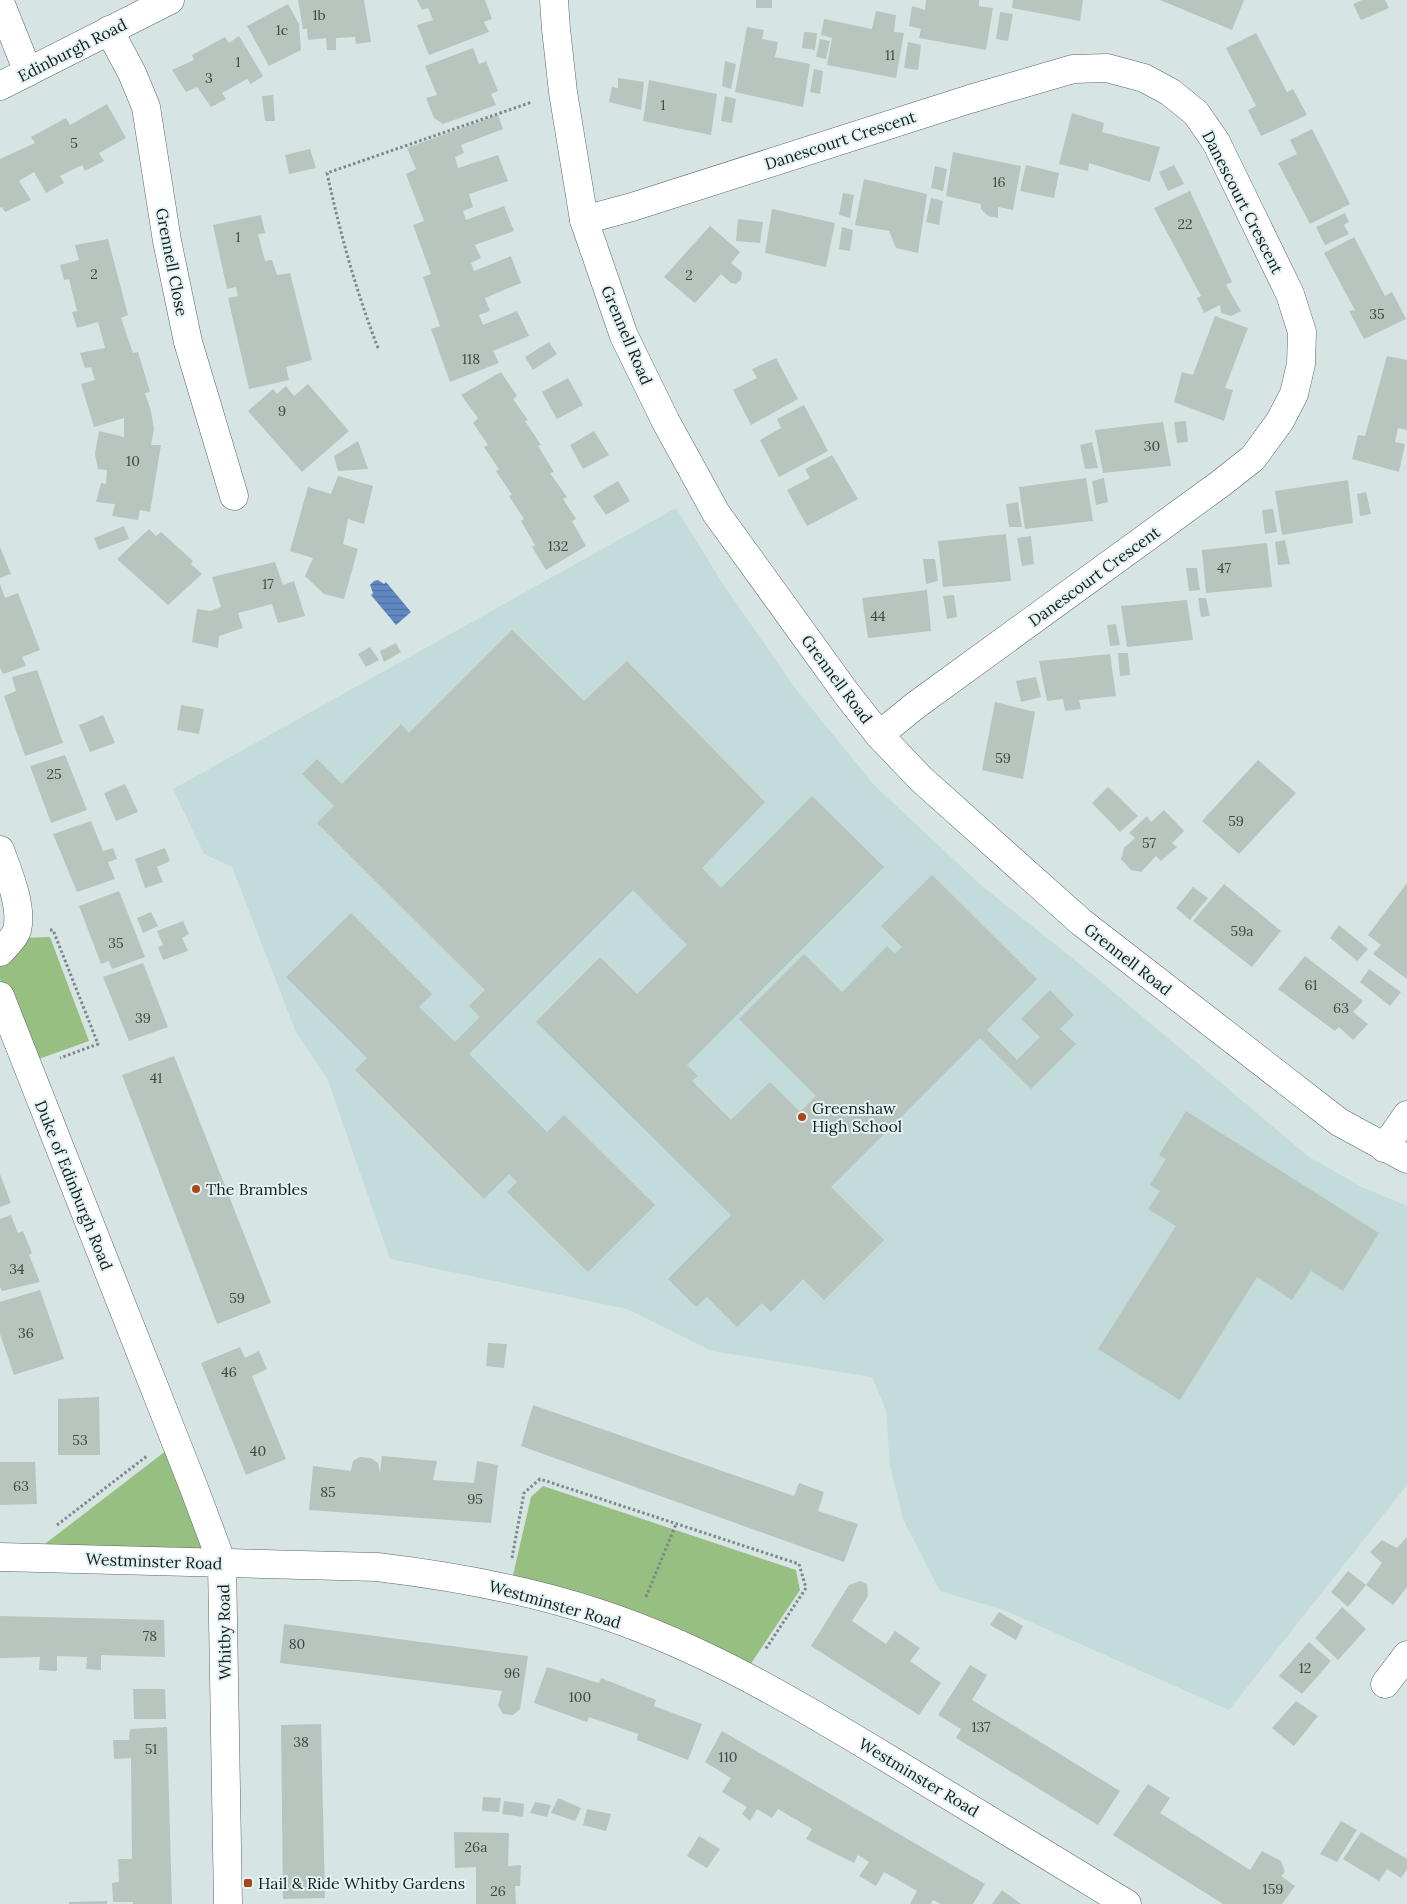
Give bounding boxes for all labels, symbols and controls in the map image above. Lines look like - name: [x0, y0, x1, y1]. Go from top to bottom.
- house number: 1b: [312, 6, 326, 24]
- street label: Edinburgh Road: [14, 14, 130, 86]
- house number: 1c: [276, 21, 288, 39]
- house number: 11: [885, 46, 895, 64]
- house number: 1: [235, 53, 241, 71]
- house number: 3: [205, 69, 213, 87]
- house number: 1: [660, 96, 666, 114]
- street label: Danescourt Crescent: [762, 106, 919, 174]
- street label: Danescourt Crescent: [1198, 127, 1288, 277]
- house number: 5: [70, 134, 78, 152]
- house number: 16: [992, 173, 1006, 191]
- street label: Grennell Close: [152, 206, 192, 318]
- house number: 22: [1177, 215, 1193, 233]
- house number: 1: [235, 228, 241, 246]
- house number: 2: [90, 265, 98, 283]
- house number: 2: [685, 266, 693, 284]
- street label: Grennell Road: [597, 282, 657, 388]
- house number: 35: [1369, 305, 1385, 323]
- house number: 118: [462, 350, 480, 368]
- house number: 9: [278, 402, 286, 420]
- house number: 30: [1144, 437, 1160, 455]
- house number: 10: [126, 452, 140, 470]
- street label: Danescourt Crescent: [1024, 521, 1164, 630]
- house number: 132: [548, 537, 568, 555]
- house number: 47: [1217, 559, 1232, 577]
- house number: 17: [262, 575, 274, 593]
- house number: 44: [870, 607, 886, 625]
- street label: Grennell Road: [797, 631, 877, 728]
- house number: 59: [995, 749, 1011, 767]
- house number: 25: [46, 765, 62, 783]
- house number: 59: [1228, 812, 1244, 830]
- house number: 57: [1142, 834, 1157, 852]
- street label: Grennell Road: [1080, 919, 1176, 1000]
- house number: 59a: [1231, 922, 1253, 940]
- house number: 35: [108, 934, 124, 952]
- house number: 61: [1304, 976, 1318, 994]
- house number: 63: [1333, 999, 1349, 1017]
- house number: 39: [135, 1009, 151, 1027]
- house number: 41: [150, 1069, 162, 1087]
- street label: Duke of Edinburgh Road: [31, 1097, 117, 1273]
- place label: Greenshaw High School: [812, 1098, 902, 1136]
- marker: Greenshaw High School: [796, 1111, 808, 1123]
- place label: The Brambles: [206, 1179, 308, 1199]
- marker: The Brambles: [190, 1183, 202, 1195]
- house number: 34: [9, 1260, 25, 1278]
- house number: 59: [229, 1289, 245, 1307]
- house number: 36: [18, 1324, 34, 1342]
- house number: 46: [221, 1363, 237, 1381]
- house number: 53: [72, 1431, 88, 1449]
- house number: 40: [250, 1442, 266, 1460]
- house number: 63: [13, 1477, 29, 1495]
- house number: 85: [320, 1483, 336, 1501]
- house number: 95: [467, 1490, 483, 1508]
- street label: Westminster Road: [85, 1549, 223, 1573]
- street label: Westminster Road: [487, 1576, 624, 1633]
- street label: Whitby Road: [213, 1584, 235, 1680]
- house number: 78: [143, 1627, 157, 1645]
- house number: 80: [289, 1635, 305, 1653]
- house number: 12: [1299, 1659, 1311, 1677]
- house number: 96: [504, 1664, 520, 1682]
- house number: 100: [569, 1688, 591, 1706]
- house number: 137: [971, 1718, 991, 1736]
- house number: 38: [293, 1733, 309, 1751]
- street label: Westminster Road: [855, 1733, 983, 1821]
- house number: 51: [145, 1740, 157, 1758]
- house number: 110: [719, 1748, 737, 1766]
- house number: 26a: [465, 1838, 487, 1856]
- place label: Hail & Ride Whitby Gardens: [258, 1873, 465, 1893]
- marker: Hail & Ride Whitby Gardens: [242, 1877, 254, 1889]
- house number: 159: [1263, 1880, 1283, 1898]
- house number: 26: [490, 1882, 506, 1900]

